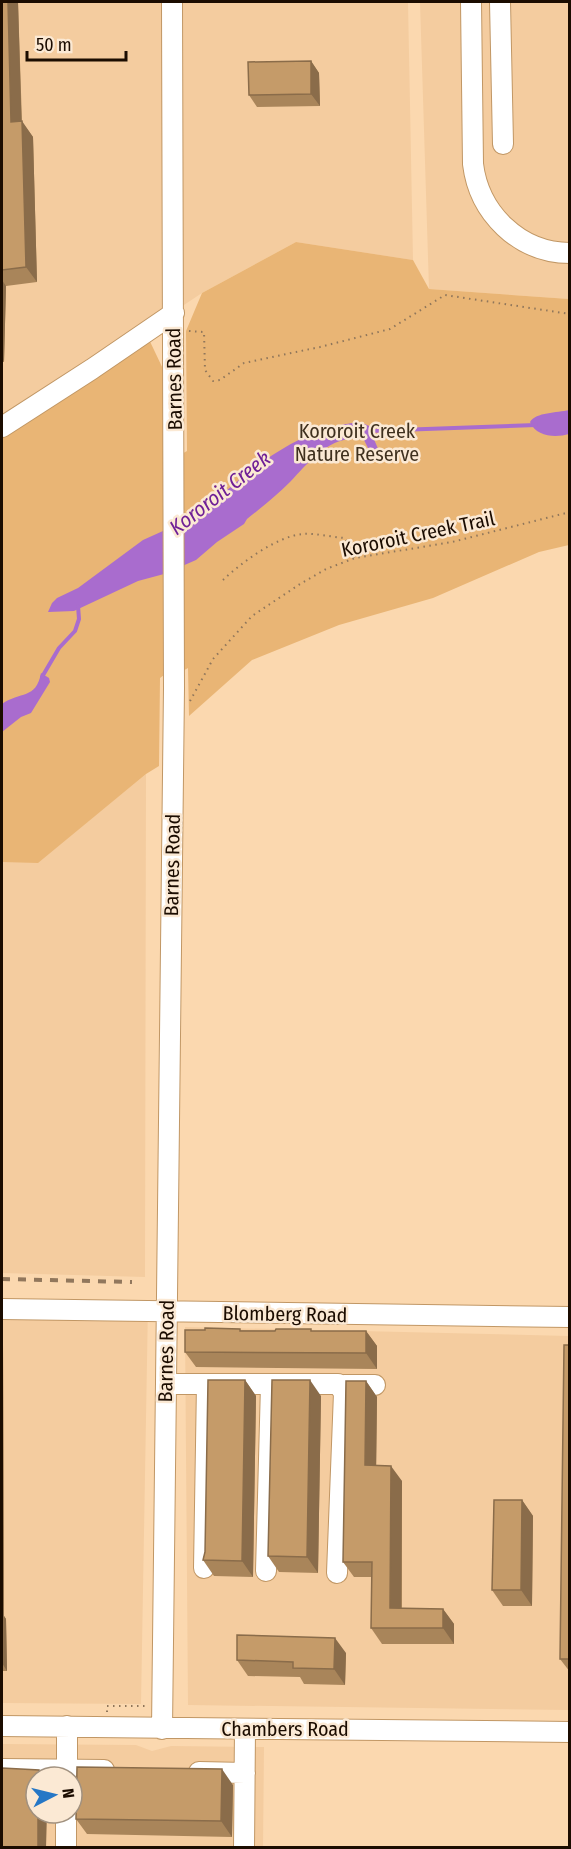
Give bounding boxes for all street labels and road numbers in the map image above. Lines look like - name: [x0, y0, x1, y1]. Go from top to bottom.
- street label: Barnes Road: [161, 327, 187, 431]
- street label: Kororoit Creek Trail: [339, 506, 497, 562]
- street label: Barnes Road: [159, 813, 185, 917]
- street label: Barnes Road: [153, 1299, 179, 1403]
- street label: Blomberg Road: [222, 1301, 348, 1327]
- street label: Chambers Road: [221, 1717, 349, 1741]

